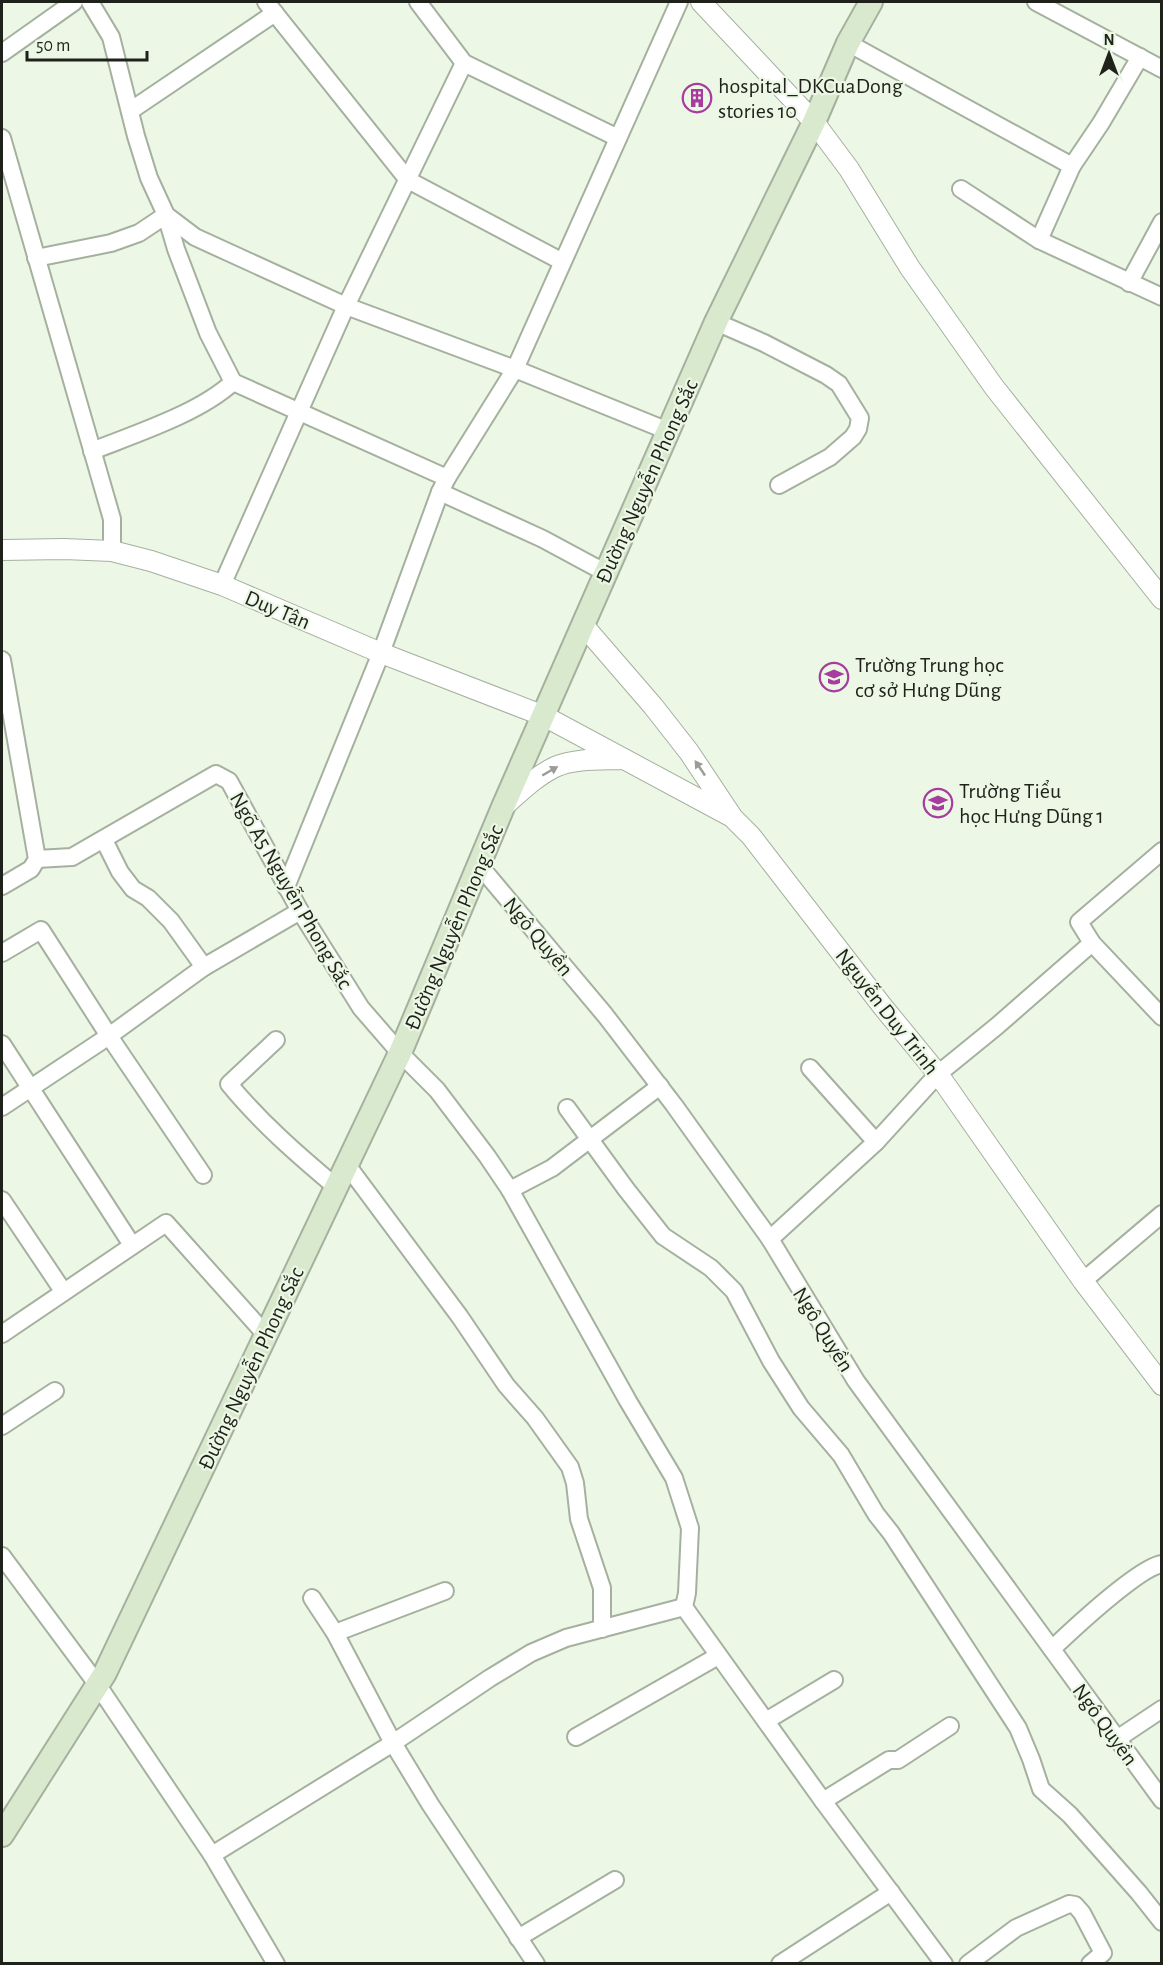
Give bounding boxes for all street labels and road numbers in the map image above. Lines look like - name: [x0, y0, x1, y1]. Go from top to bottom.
- street label: Đường Nguyễn Phong Sắc: [592, 375, 702, 587]
- street label: Duy Tân: [242, 586, 314, 633]
- street label: Ngõ A5 Nguyễn Phong Sắc: [226, 788, 357, 993]
- street label: Đường Nguyễn Phong Sắc: [401, 821, 507, 1033]
- street label: Ngô Quyền: [499, 893, 577, 980]
- street label: Nguyễn Duy Trinh: [831, 945, 943, 1079]
- street label: Đường Nguyễn Phong Sắc: [194, 1263, 308, 1473]
- street label: Ngô Quyền: [789, 1283, 858, 1376]
- street label: Ngô Quyền: [1068, 1680, 1142, 1770]

